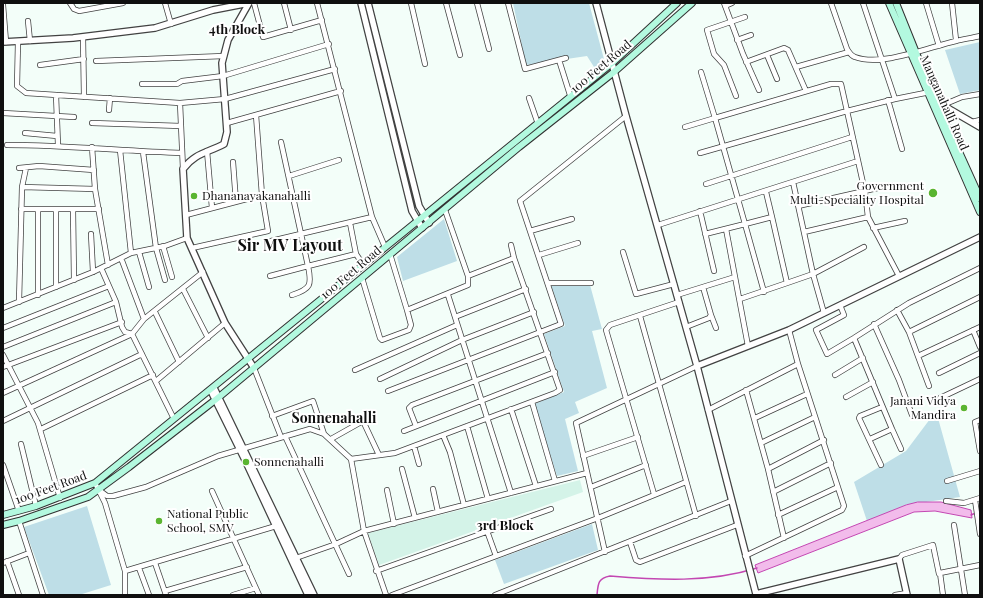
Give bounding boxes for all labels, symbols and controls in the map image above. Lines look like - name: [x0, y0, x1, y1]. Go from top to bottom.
- district label: 4th Block: [209, 22, 265, 38]
- street label: 100 Feet Road: [568, 37, 634, 97]
- street label: Manganahalli Road: [917, 53, 971, 153]
- place label: Government Multi-Speciality Hospital: [790, 179, 924, 207]
- marker: Government Multi-Speciality Hospital: [927, 187, 939, 199]
- place label: Dhananayakanahalli: [202, 189, 311, 203]
- marker: Dhananayakanahalli: [189, 191, 199, 201]
- district label: Sir MV Layout: [237, 236, 343, 256]
- street label: 100 Feet Road: [318, 243, 384, 303]
- place label: Janani Vidya Mandira: [890, 394, 956, 422]
- marker: Janani Vidya Mandira: [959, 403, 969, 413]
- district label: Sonnenahalli: [291, 411, 377, 427]
- place label: Sonnenahalli: [254, 455, 324, 469]
- marker: Sonnenahalli: [241, 457, 251, 467]
- street label: 100 Feet Road: [13, 468, 89, 508]
- place label: National Public School, SMV: [167, 507, 249, 535]
- marker: National Public School, SMV: [154, 516, 164, 526]
- district label: 3rd Block: [477, 518, 533, 534]

